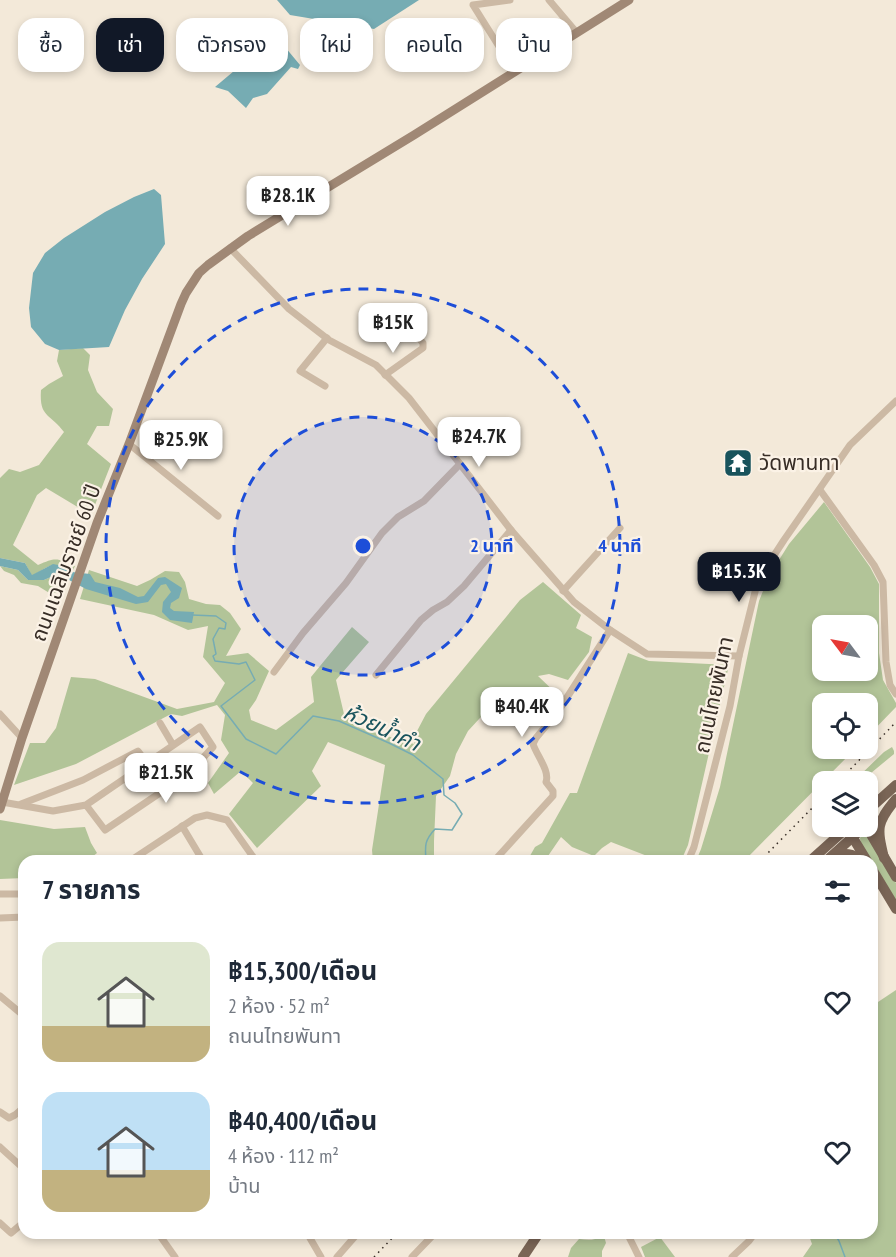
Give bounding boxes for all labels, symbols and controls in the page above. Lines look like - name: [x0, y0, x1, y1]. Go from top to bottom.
- chip: ซื้อ: [18, 18, 84, 72]
- chip: เช่า: [96, 18, 164, 72]
- chip: ตัวกรอง: [176, 18, 288, 72]
- chip: ใหม่: [300, 18, 373, 72]
- chip: คอนโด: [385, 18, 484, 72]
- chip: บ้าน: [496, 18, 572, 72]
- pin: ฿28.1K: [239, 176, 337, 227]
- text: ฿28.1K: [261, 182, 315, 208]
- pin: ฿15K: [357, 303, 429, 354]
- text: ฿15K: [372, 309, 414, 335]
- pin: ฿24.7K: [430, 417, 528, 468]
- pin: ฿25.9K: [132, 420, 230, 471]
- text: ฿24.7K: [452, 423, 506, 449]
- text: ฿25.9K: [154, 426, 208, 452]
- temple icon: วัดพานทา: [722, 447, 754, 479]
- place label: วัดพานทา: [759, 449, 840, 476]
- street label: ถนนเฉลิมราชย์ 60 ปี: [25, 481, 106, 645]
- text: 2 นาที: [470, 534, 514, 557]
- text: 4 นาที: [598, 534, 642, 557]
- centre of rings: [353, 536, 373, 556]
- pin: ฿15.3K: [690, 552, 788, 603]
- text: ฿15.3K: [712, 558, 766, 584]
- north arrow: [812, 615, 878, 681]
- map controls: [812, 615, 878, 837]
- street label: ถนนไทยพันทา: [688, 634, 739, 756]
- pin: ฿40.4K: [473, 687, 571, 738]
- text: ฿40.4K: [495, 693, 549, 719]
- button: locate: [812, 693, 878, 759]
- water label: ห้วยน้ำคำ: [339, 696, 426, 757]
- pin: ฿21.5K: [117, 753, 215, 804]
- text: ฿21.5K: [139, 759, 193, 785]
- button: layers: [812, 771, 878, 837]
- text: 7 รายการ: [42, 873, 141, 906]
- icon: filters: [821, 875, 854, 908]
- text: ฿15,300/เดือน: [228, 954, 377, 987]
- icon: home: [90, 966, 162, 1038]
- icon: heart: [821, 986, 854, 1019]
- text: 2 ห้อง · 52 m²: [228, 993, 330, 1019]
- text: ถนนไทยพันทา: [228, 1023, 341, 1049]
- text: ฿40,400/เดือน: [228, 1104, 377, 1137]
- icon: home: [90, 1116, 162, 1188]
- icon: heart: [821, 1136, 854, 1169]
- text: 4 ห้อง · 112 m²: [228, 1143, 339, 1169]
- text: บ้าน: [228, 1173, 260, 1199]

